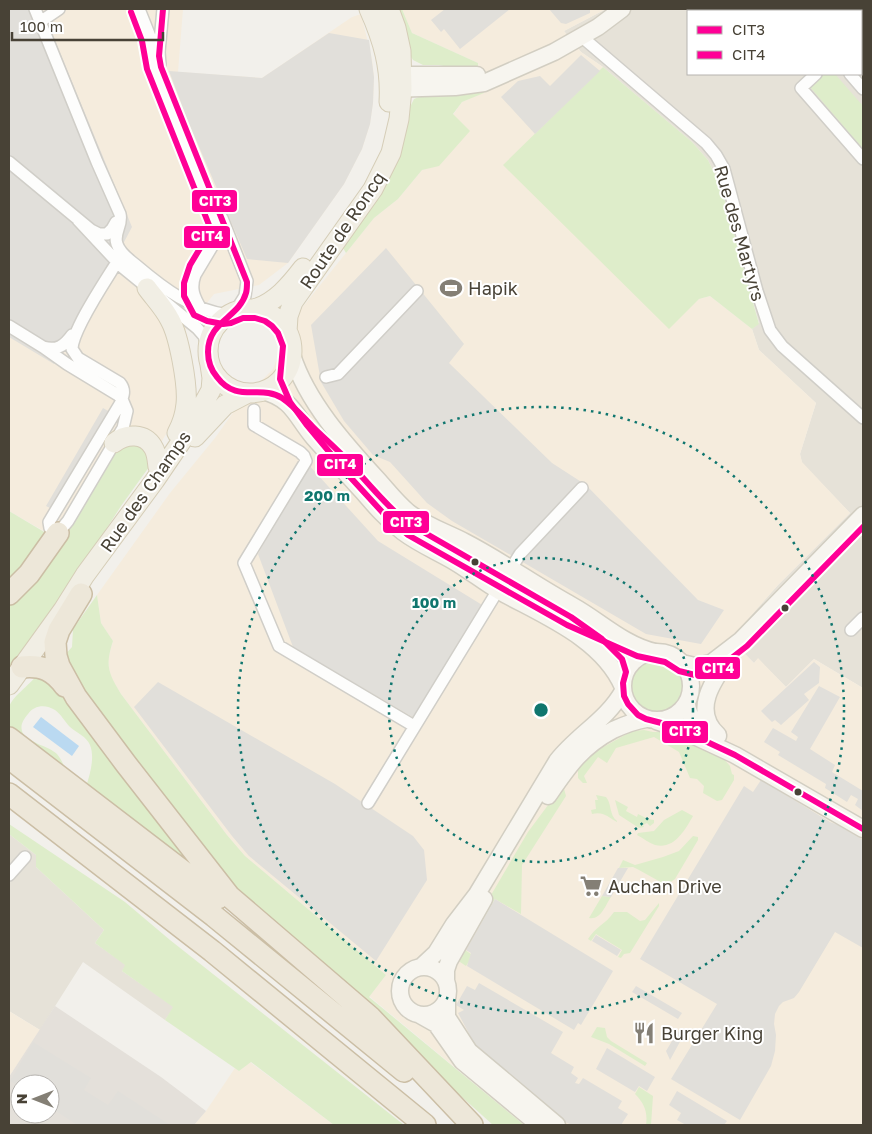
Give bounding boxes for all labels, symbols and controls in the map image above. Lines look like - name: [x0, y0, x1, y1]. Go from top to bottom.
- scale bar: [12, 10, 164, 42]
- legend: [687, 10, 862, 75]
- text: 100 m: [20, 17, 63, 35]
- text: CIT3: [732, 20, 765, 38]
- text: CIT4: [732, 45, 765, 63]
- street label: Rue des Martyrs: [710, 162, 770, 304]
- street label: Route de Roncq: [295, 167, 389, 293]
- line badge: CIT3: [191, 189, 238, 213]
- text: CIT3: [199, 192, 231, 209]
- line badge: CIT4: [183, 225, 231, 249]
- text: CIT4: [191, 227, 224, 244]
- sports icon: Hapik: [438, 275, 464, 301]
- place label: Hapik: [468, 277, 518, 299]
- street label: Rue des Champs: [95, 426, 195, 556]
- line badge: CIT4: [316, 453, 364, 477]
- text: CIT4: [324, 455, 357, 472]
- text: 200 m: [304, 486, 350, 504]
- line badge: CIT3: [382, 510, 430, 534]
- text: CIT3: [390, 513, 422, 530]
- unlabelled marker: [470, 557, 480, 567]
- text: 100 m: [412, 593, 456, 611]
- unlabelled marker: [780, 603, 790, 613]
- line badge: CIT4: [694, 656, 741, 680]
- text: CIT4: [702, 659, 735, 676]
- centre of rings: [532, 701, 550, 719]
- line badge: CIT3: [661, 720, 709, 744]
- text: CIT3: [669, 722, 701, 739]
- unlabelled marker: [793, 787, 803, 797]
- supermarket icon: Auchan Drive: [578, 873, 604, 899]
- place label: Auchan Drive: [608, 875, 722, 897]
- restaurant icon: Burger King: [631, 1020, 657, 1046]
- place label: Burger King: [661, 1022, 763, 1044]
- north arrow: [10, 1074, 60, 1124]
- text: N: [13, 1094, 30, 1104]

